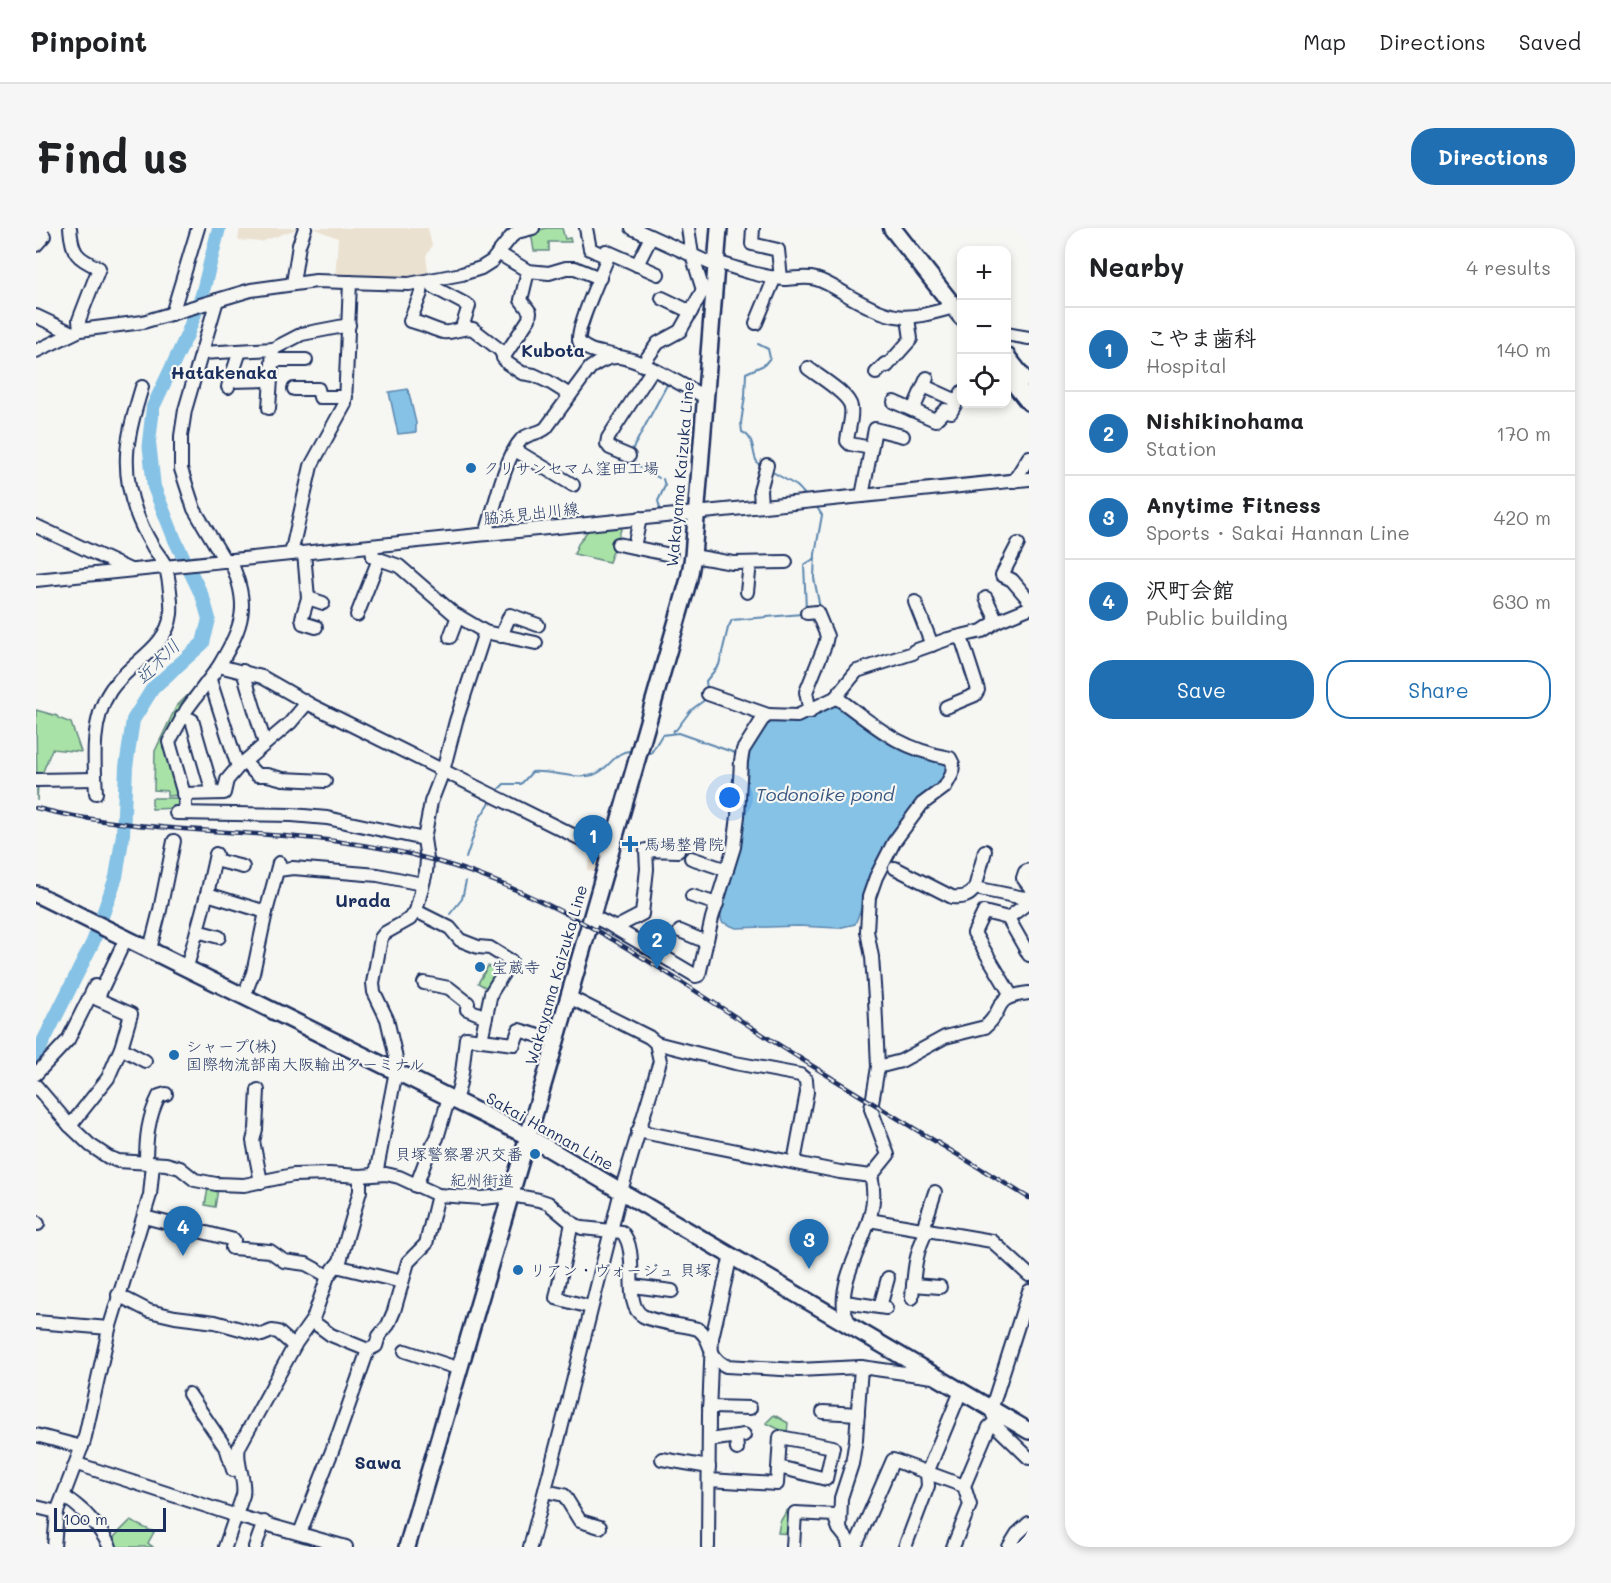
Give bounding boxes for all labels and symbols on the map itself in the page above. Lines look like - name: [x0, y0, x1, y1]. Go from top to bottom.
- district label: Kubota: [521, 338, 585, 362]
- district label: Hatakenaka: [170, 360, 278, 384]
- street label: Wakayama Kaizuka Line: [661, 380, 698, 568]
- place label: クリサンセマム窪田工場: [483, 457, 659, 478]
- marker: クリサンセマム窪田工場: [464, 461, 478, 475]
- street label: 脇浜見出川線: [482, 497, 580, 528]
- water label: 近木川: [130, 634, 185, 689]
- water label: Todonoike pond: [756, 782, 896, 806]
- your location: [715, 783, 744, 812]
- pin: 1: [574, 816, 612, 865]
- place label: 馬場整骨院: [644, 833, 724, 854]
- marker: 馬場整骨院: [621, 835, 639, 853]
- street label: Wakayama Kaizuka Line: [520, 882, 591, 1067]
- district label: Urada: [335, 888, 391, 912]
- pin: 2: [638, 920, 676, 969]
- place label: 宝蔵寺: [492, 956, 540, 977]
- marker: 宝蔵寺: [473, 960, 487, 974]
- place label: シャープ(株) 国際物流部南大阪輸出ターミナル: [186, 1035, 425, 1074]
- marker: シャープ(株) 国際物流部南大阪輸出ターミナル: [167, 1048, 181, 1062]
- street label: Sakai Hannan Line: [483, 1087, 618, 1174]
- place label: 貝塚警察署沢交番: [395, 1143, 523, 1164]
- marker: 貝塚警察署沢交番: [528, 1147, 542, 1161]
- street label: 紀州街道: [450, 1168, 514, 1191]
- pin: 4: [164, 1206, 202, 1256]
- pin: 3: [790, 1220, 828, 1269]
- place label: リアン・ヴォージュ 貝塚: [530, 1259, 711, 1280]
- marker: リアン・ヴォージュ 貝塚: [511, 1263, 525, 1277]
- district label: Sawa: [354, 1450, 402, 1474]
- scale bar: [54, 1505, 166, 1532]

